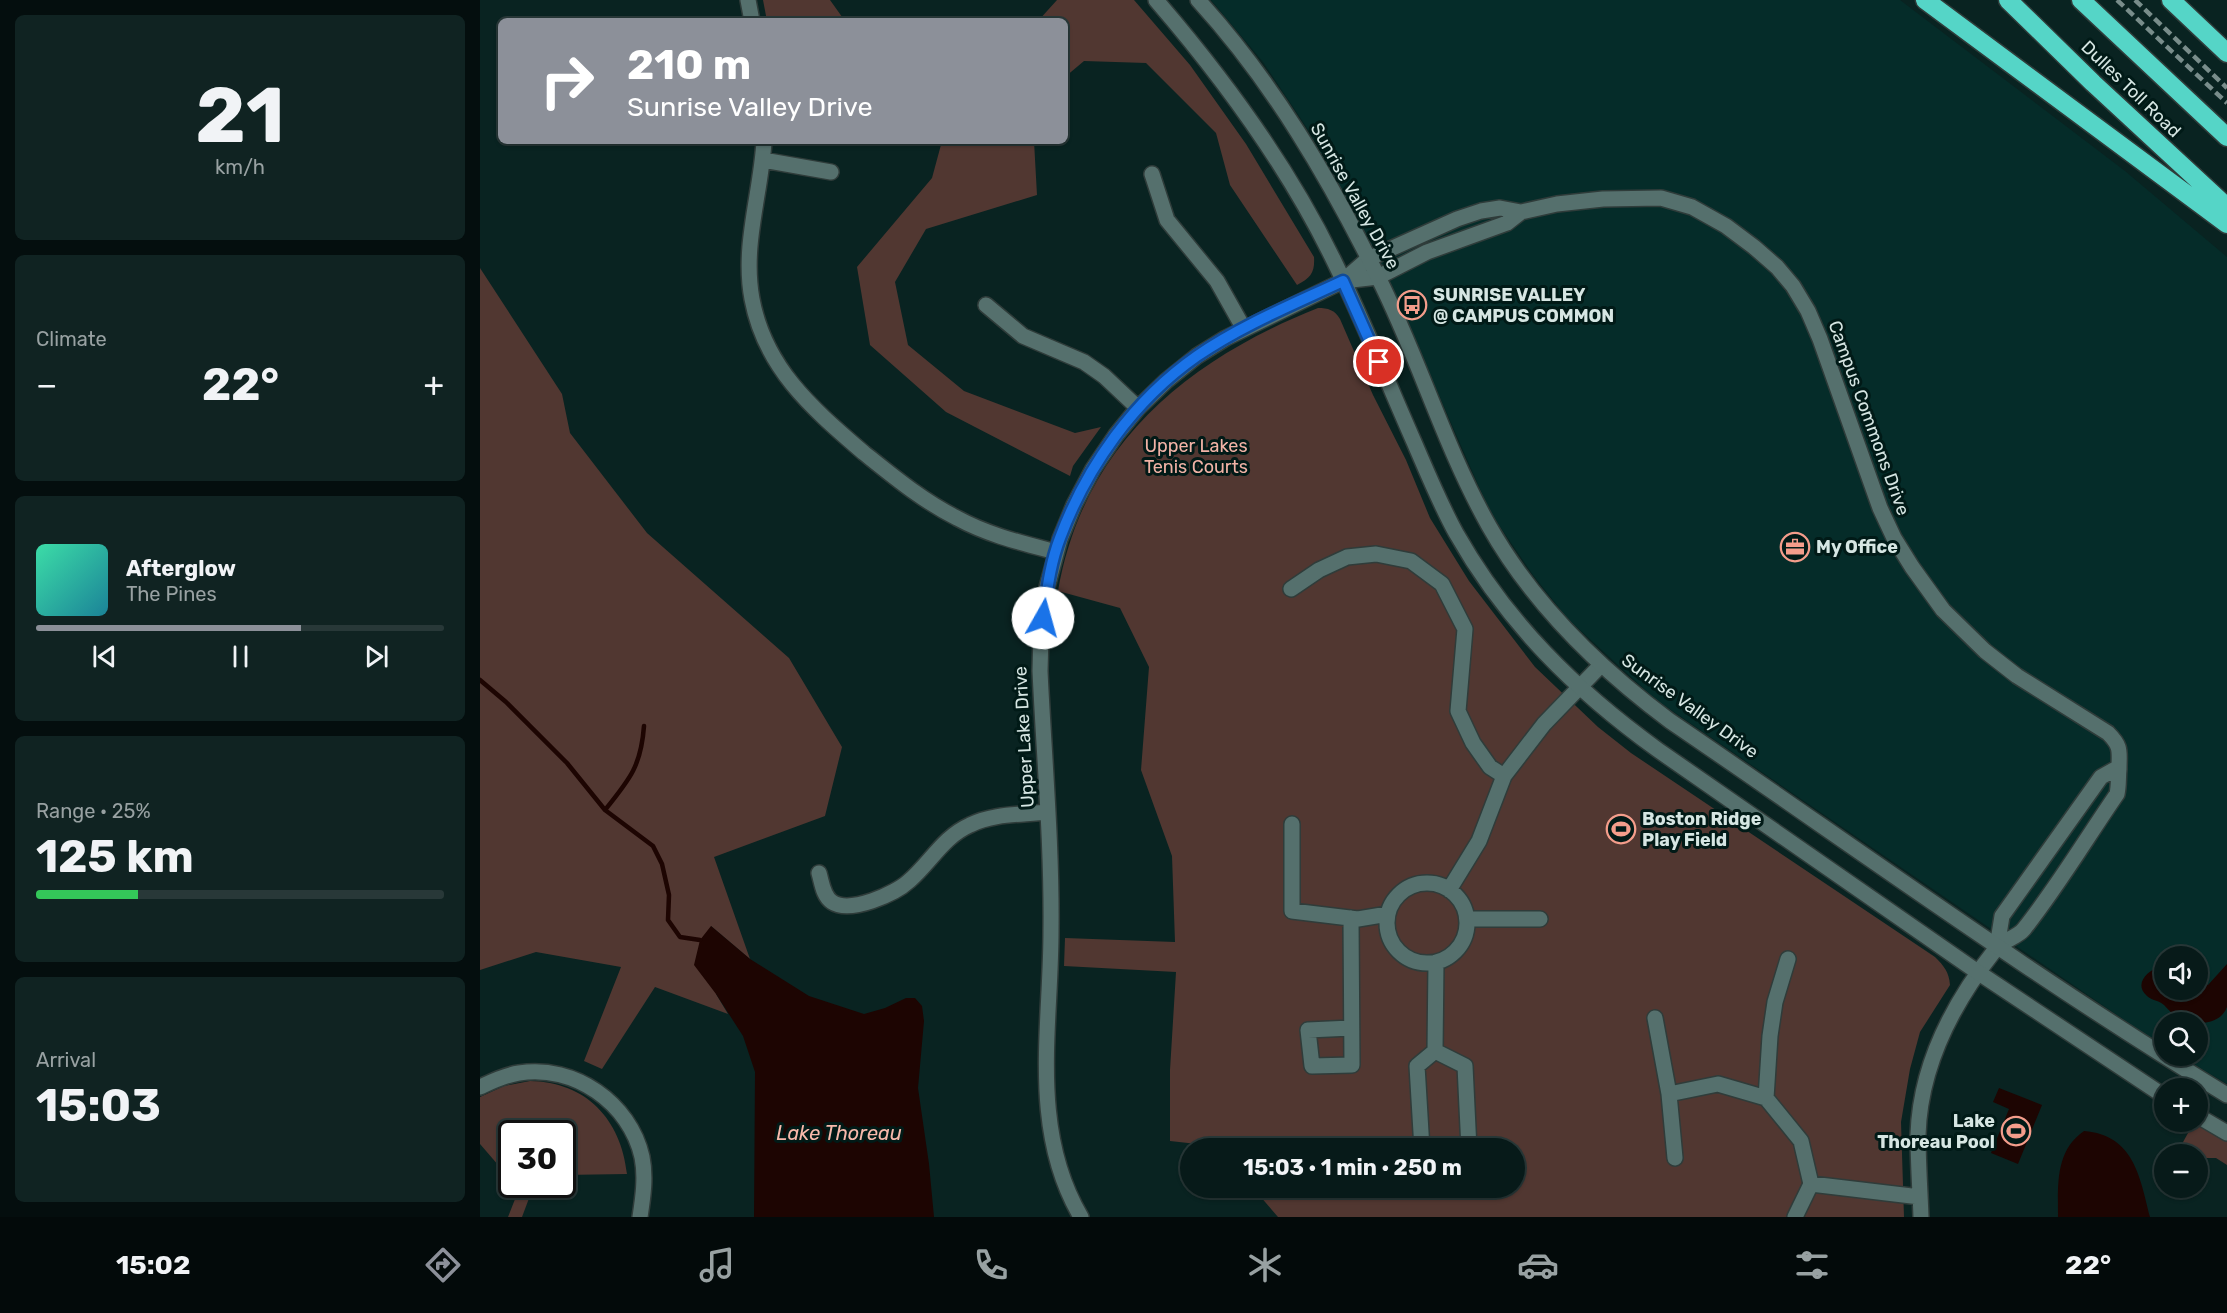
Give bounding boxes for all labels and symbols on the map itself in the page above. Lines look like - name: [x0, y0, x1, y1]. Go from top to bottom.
- street label: Dulles Toll Road: [2077, 36, 2185, 142]
- street label: Sunrise Valley Drive: [1306, 119, 1404, 273]
- place label: SUNRISE VALLEY @ CAMPUS COMMON: [1433, 284, 1614, 327]
- bus stop icon: SUNRISE VALLEY @ CAMPUS COMMON: [1396, 289, 1428, 321]
- street label: Campus Commons Drive: [1824, 318, 1914, 518]
- pin: [1353, 336, 1404, 387]
- park label: Upper Lakes Tenis Courts: [1144, 435, 1248, 478]
- office icon: My Office: [1779, 531, 1811, 563]
- place label: My Office: [1816, 536, 1898, 558]
- position arrow: [1011, 586, 1075, 650]
- street label: Sunrise Valley Drive: [1617, 649, 1763, 763]
- street label: Upper Lake Drive: [1009, 666, 1039, 808]
- place label: Boston Ridge Play Field: [1642, 808, 1762, 851]
- sports icon: Boston Ridge Play Field: [1605, 813, 1637, 845]
- place label: Lake Thoreau Pool: [1877, 1110, 1995, 1153]
- sports icon: Lake Thoreau Pool: [2000, 1115, 2032, 1147]
- speed limit sign: 30: [498, 1120, 576, 1198]
- water label: Lake Thoreau: [776, 1121, 902, 1145]

